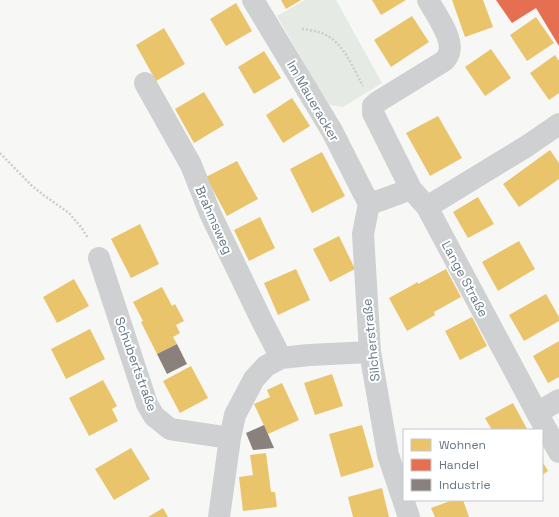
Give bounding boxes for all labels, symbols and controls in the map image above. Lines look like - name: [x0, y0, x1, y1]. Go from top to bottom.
- street label: Im Maueracker: [283, 57, 343, 145]
- street label: Brahmsweg: [191, 183, 237, 257]
- street label: Lange Straße: [438, 238, 492, 320]
- street label: Silcherstraße: [358, 298, 384, 382]
- street label: Schubertstraße: [111, 314, 161, 414]
- legend: [403, 429, 543, 501]
- text: Wohnen: [439, 437, 486, 453]
- text: Handel: [439, 457, 479, 473]
- text: Industrie: [439, 477, 491, 493]

